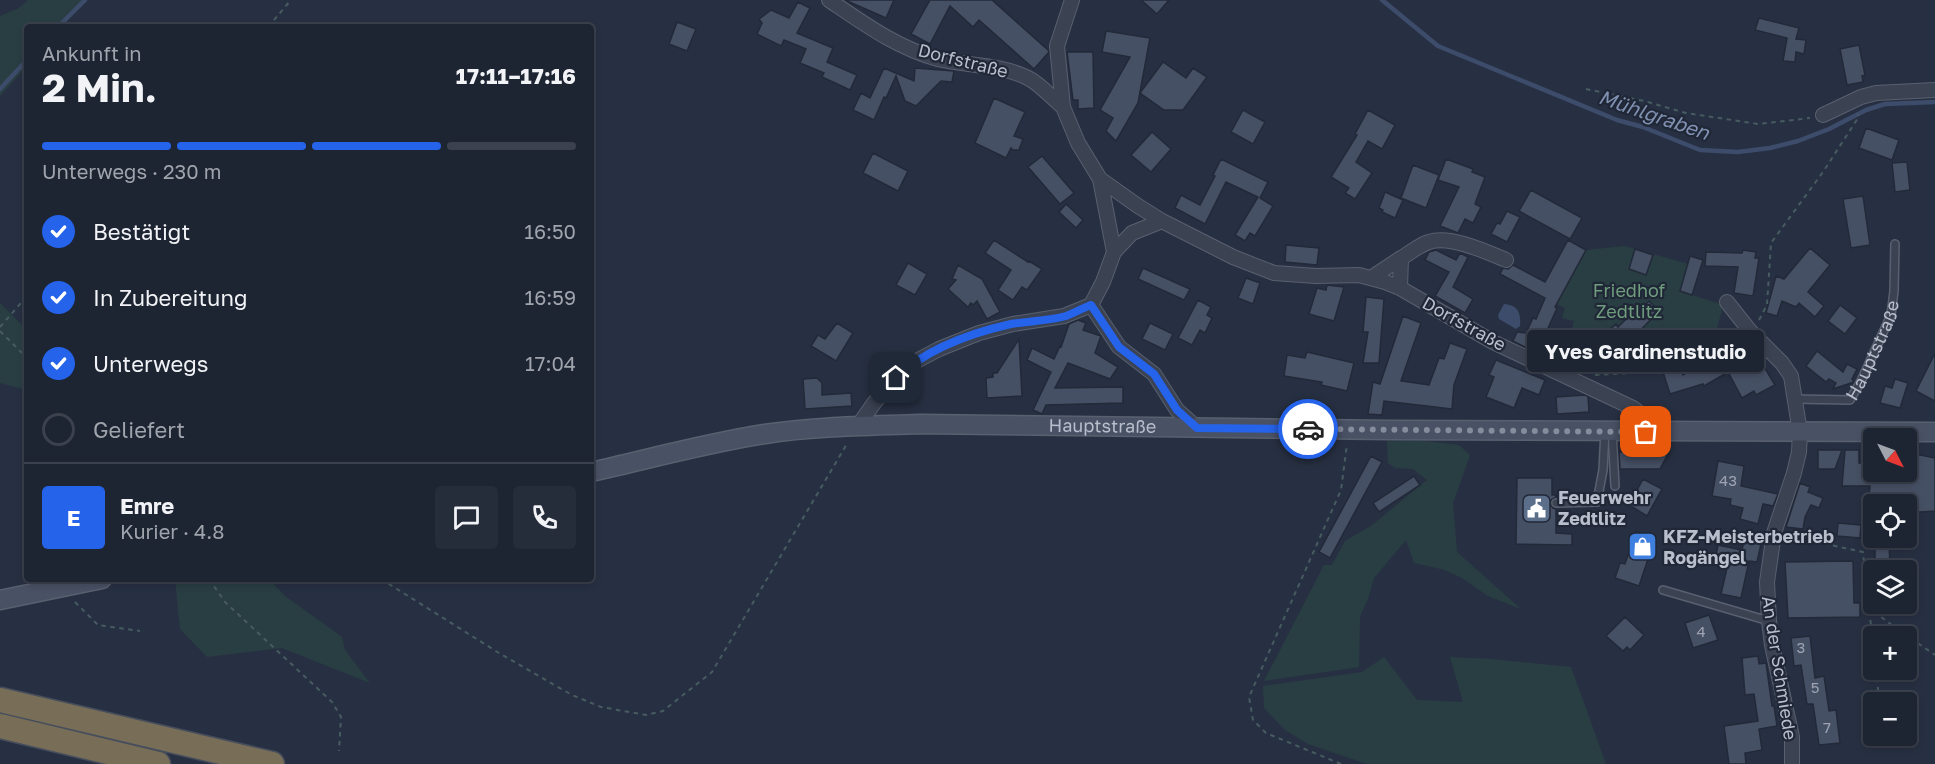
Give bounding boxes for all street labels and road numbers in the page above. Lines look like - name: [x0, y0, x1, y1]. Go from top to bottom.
- street label: Dorfstraße: [916, 38, 1011, 82]
- street label: Dorfstraße: [1419, 291, 1510, 355]
- street label: Hauptstraße: [1840, 299, 1903, 404]
- street label: Hauptstraße: [1048, 414, 1156, 437]
- street label: An der Schmiede: [1758, 594, 1802, 742]

